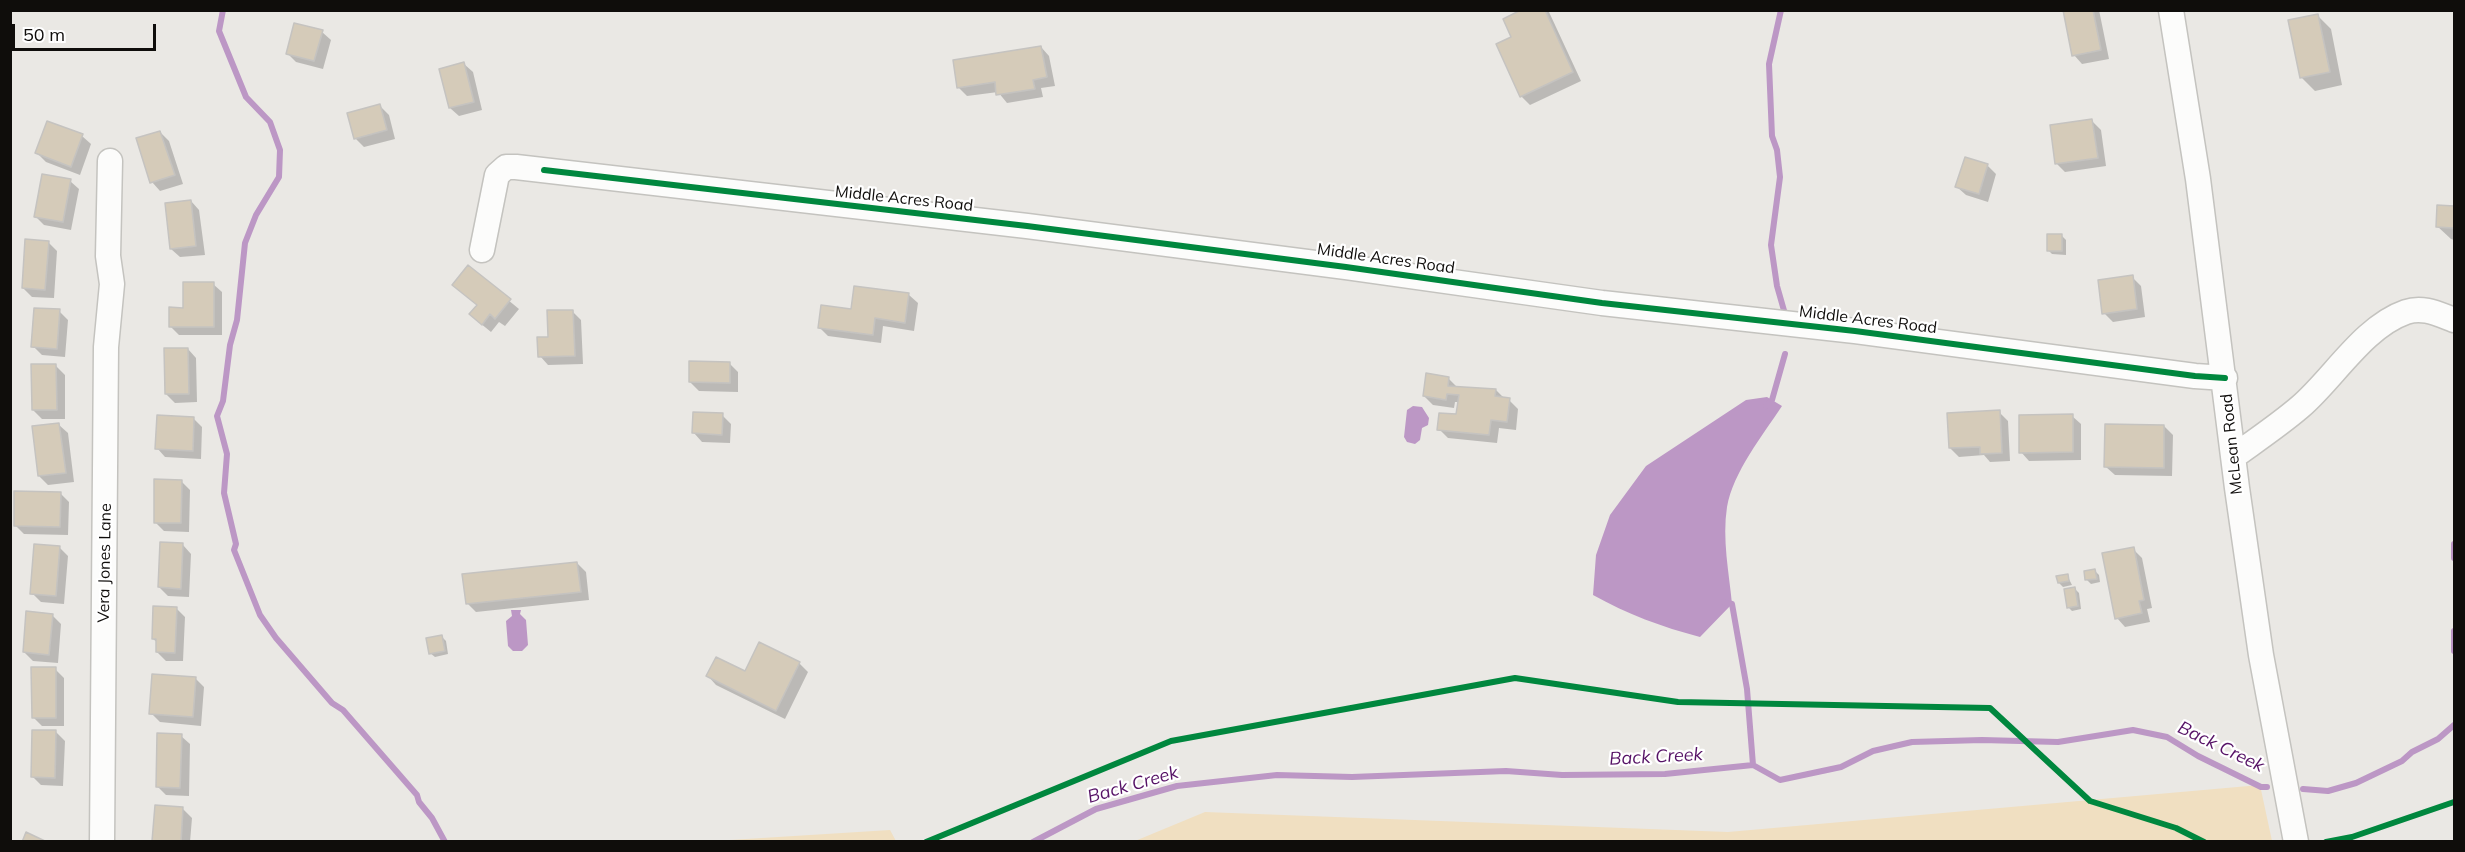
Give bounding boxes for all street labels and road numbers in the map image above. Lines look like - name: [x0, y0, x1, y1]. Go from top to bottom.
- street label: Middle Acres Road: [834, 182, 974, 216]
- street label: Middle Acres Road: [1316, 240, 1456, 278]
- street label: Middle Acres Road: [1798, 302, 1938, 338]
- street label: McLean Road: [2217, 393, 2247, 495]
- street label: Vera Jones Lane: [94, 503, 116, 623]

